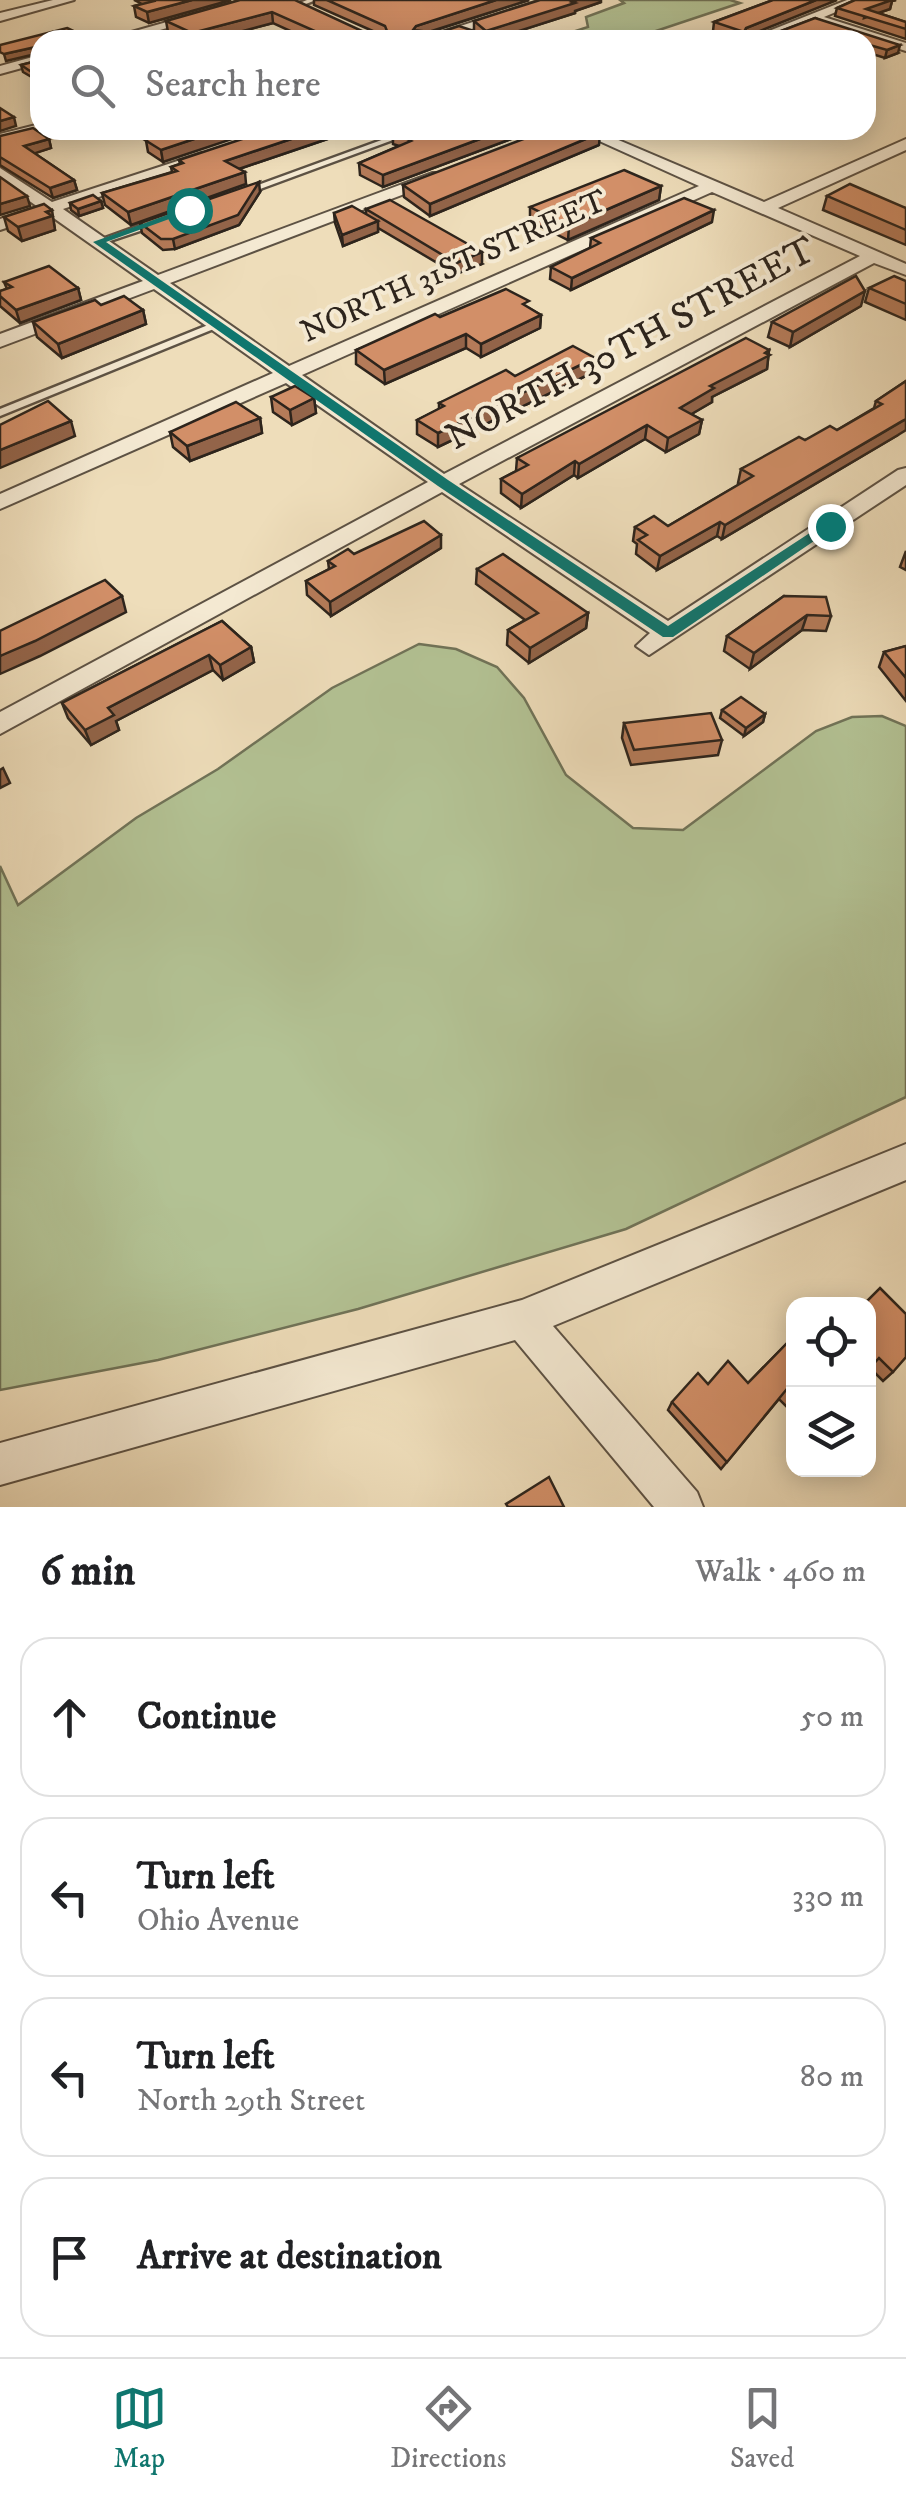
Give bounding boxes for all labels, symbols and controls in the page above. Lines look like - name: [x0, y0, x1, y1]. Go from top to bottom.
- search box: [30, 30, 876, 140]
- icon: search: [65, 58, 120, 113]
- text: Search here: [145, 61, 321, 109]
- street label: NORTH 31ST STREET: [295, 181, 613, 353]
- route start: [167, 188, 213, 234]
- street label: NORTH 30TH STREET: [438, 226, 824, 462]
- route end: [808, 504, 854, 550]
- map controls: [786, 1297, 876, 1477]
- button: locate: [786, 1297, 876, 1387]
- button: layers: [786, 1387, 876, 1477]
- text: 6 min: [40, 1546, 135, 1598]
- text: Walk · 460 m: [695, 1552, 866, 1592]
- icon: ahead: [42, 1690, 97, 1745]
- text: Continue: [137, 1693, 276, 1741]
- text: 50 m: [800, 1697, 864, 1737]
- text: Turn left: [137, 1853, 275, 1901]
- icon: left: [42, 1870, 97, 1925]
- text: 330 m: [792, 1877, 864, 1917]
- text: Ohio Avenue: [137, 1901, 299, 1941]
- text: Turn left: [137, 2033, 275, 2081]
- icon: left: [42, 2050, 97, 2105]
- text: 80 m: [800, 2057, 864, 2097]
- text: North 29th Street: [137, 2081, 365, 2121]
- icon: arrive: [42, 2230, 97, 2285]
- text: Arrive at destination: [137, 2233, 442, 2281]
- tab: Map: [112, 2381, 167, 2476]
- tab: Directions: [390, 2381, 506, 2476]
- tab: Saved: [730, 2381, 794, 2476]

